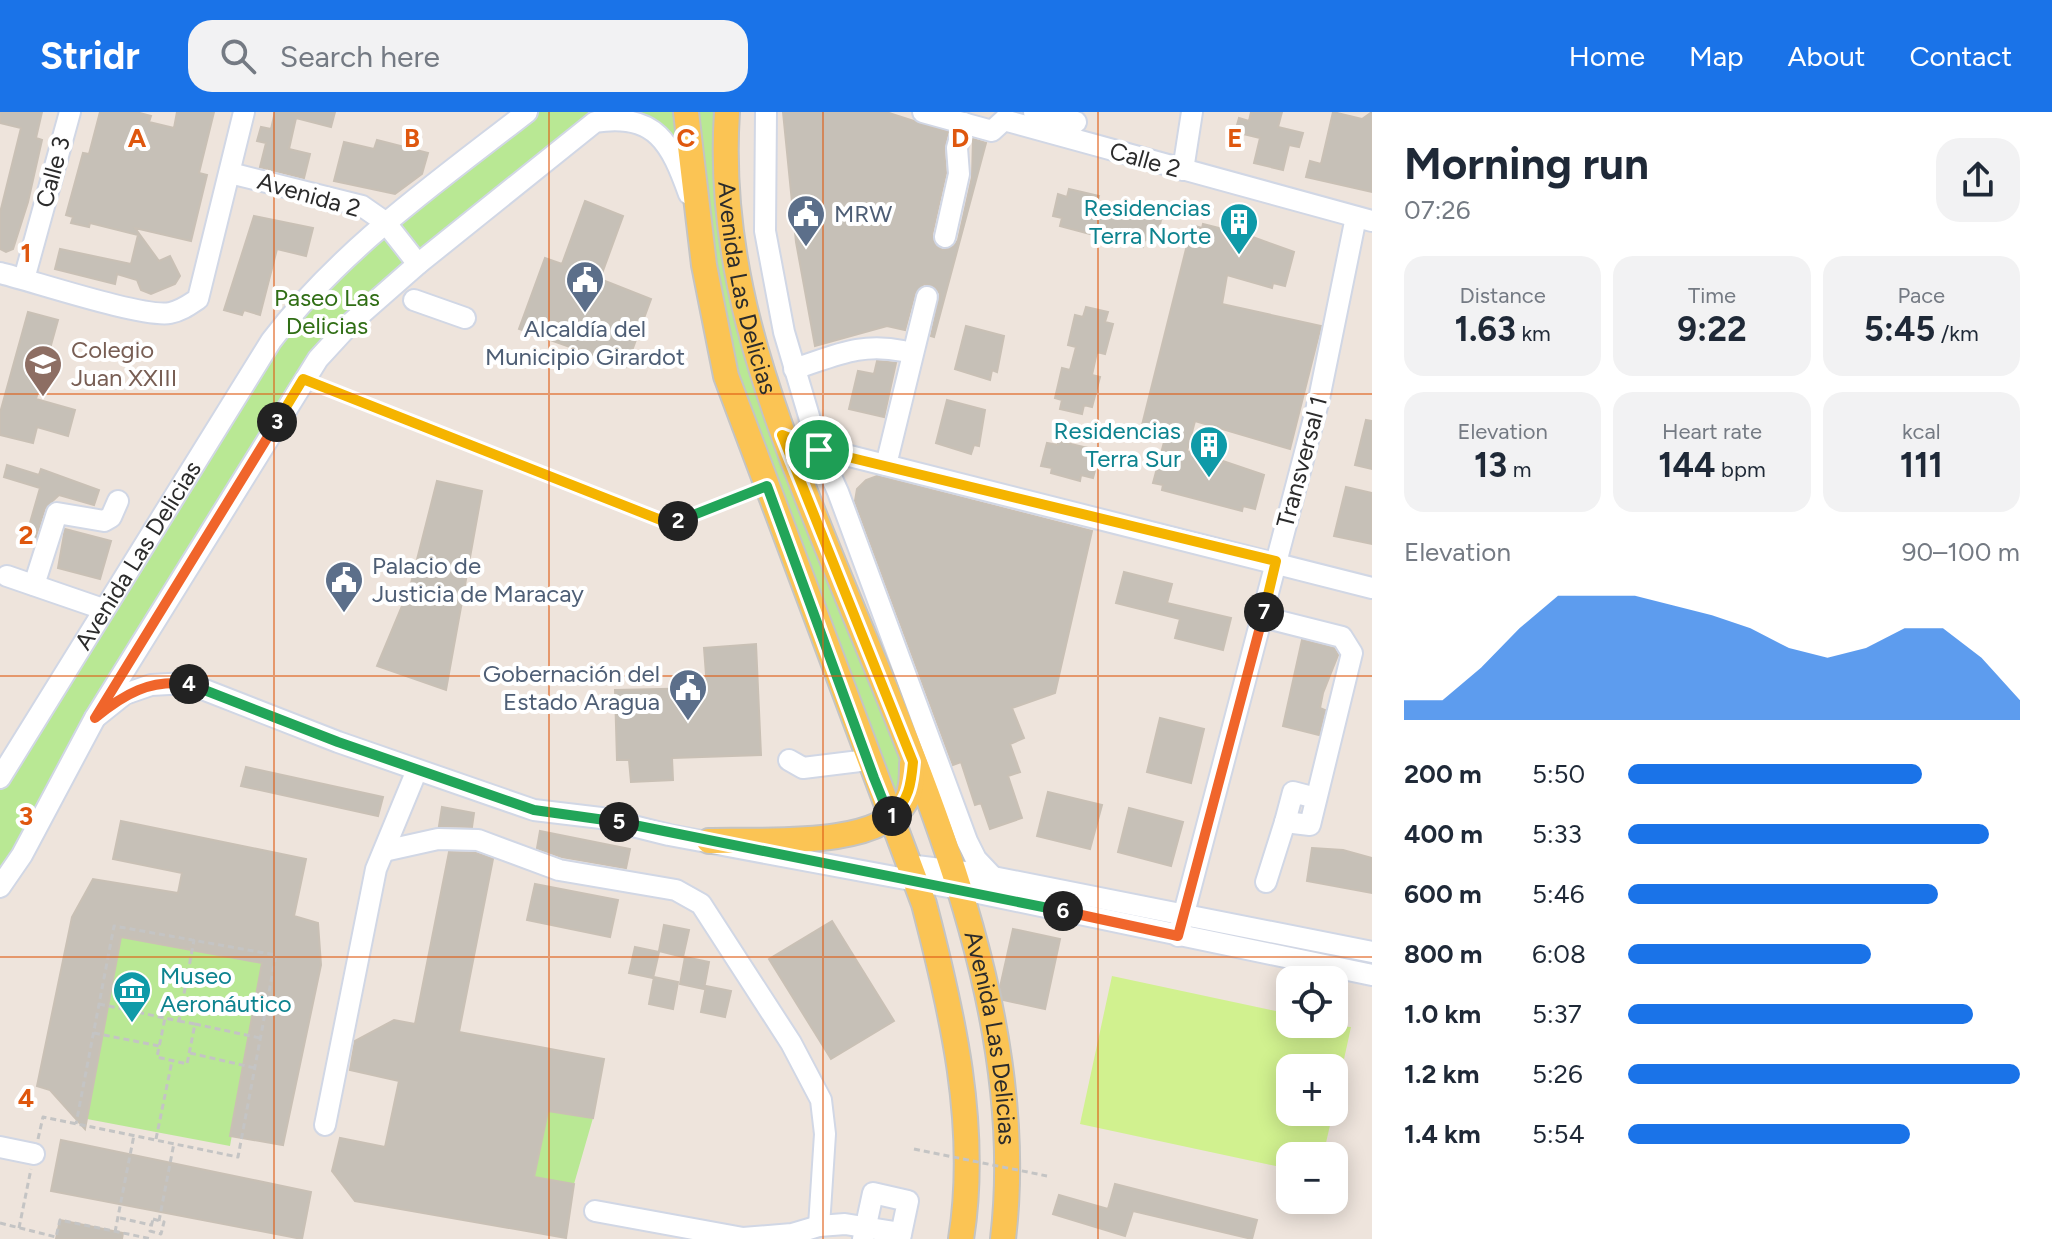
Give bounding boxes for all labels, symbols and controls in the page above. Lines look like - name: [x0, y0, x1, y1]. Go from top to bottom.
- search box: [188, 20, 748, 92]
- text: Stridr: [40, 33, 140, 79]
- icon: search: [216, 34, 260, 78]
- text: Search here: [280, 38, 440, 75]
- text: Home: [1569, 39, 1645, 73]
- text: Map: [1689, 39, 1744, 73]
- text: About: [1788, 39, 1865, 73]
- text: Contact: [1909, 39, 2012, 73]
- text: A: [128, 122, 147, 154]
- text: B: [404, 122, 420, 154]
- text: C: [677, 122, 696, 154]
- text: D: [951, 122, 969, 154]
- text: E: [1227, 122, 1243, 154]
- street label: Calle 3: [29, 133, 76, 210]
- street label: Calle 2: [1106, 136, 1184, 183]
- text: Morning run: [1404, 137, 1649, 190]
- button: share: [1936, 138, 2020, 222]
- street label: Avenida 2: [254, 166, 364, 223]
- street label: Avenida Las Delicias: [712, 181, 783, 398]
- public building icon: MRW: [785, 193, 827, 248]
- place label: Residencias Terra Norte: [1084, 193, 1211, 250]
- text: 07:26: [1404, 194, 1470, 226]
- place label: MRW: [834, 199, 892, 228]
- building icon: Residencias Terra Norte: [1218, 201, 1260, 256]
- text: 1: [21, 237, 31, 269]
- public building icon: Alcaldía del Municipio Girardot: [564, 259, 606, 314]
- text: Distance: [1460, 282, 1546, 309]
- text: Time: [1688, 282, 1736, 309]
- text: Pace: [1897, 282, 1945, 309]
- park label: Paseo Las Delicias: [274, 283, 380, 340]
- text: 1.63: [1455, 309, 1516, 350]
- text: 9:22: [1677, 309, 1747, 350]
- text: 5:45: [1864, 309, 1935, 350]
- place label: Alcaldía del Municipio Girardot: [485, 314, 685, 371]
- text: km: [1516, 320, 1551, 347]
- text: /km: [1935, 320, 1979, 347]
- place label: Colegio Juan XXIII: [71, 335, 177, 392]
- school or university icon: Colegio Juan XXIII: [22, 343, 64, 398]
- street label: Transversal 1: [1270, 393, 1333, 531]
- pin: 3: [257, 402, 297, 442]
- text: 3: [271, 408, 283, 435]
- pin: [785, 416, 853, 484]
- place label: Residencias Terra Sur: [1054, 416, 1181, 473]
- text: Elevation: [1457, 418, 1548, 445]
- text: Heart rate: [1662, 418, 1762, 445]
- text: kcal: [1902, 418, 1941, 445]
- building icon: Residencias Terra Sur: [1188, 424, 1230, 479]
- icon: arrive: [797, 428, 841, 472]
- text: 13: [1474, 445, 1507, 486]
- text: 144: [1658, 445, 1716, 486]
- text: 111: [1900, 445, 1943, 486]
- street label: Avenida Las Delicias: [68, 455, 207, 655]
- text: m: [1507, 456, 1531, 483]
- text: bpm: [1716, 456, 1766, 483]
- pin: 2: [658, 501, 698, 541]
- text: 2: [672, 507, 684, 534]
- text: 2: [18, 519, 34, 551]
- text: Elevation: [1404, 536, 1511, 568]
- text: 90–100 m: [1902, 536, 2020, 568]
- place label: Palacio de Justicia de Maracay: [372, 551, 584, 608]
- public building icon: Palacio de Justicia de Maracay: [323, 559, 365, 614]
- pin: 7: [1244, 592, 1284, 632]
- text: 7: [1258, 598, 1270, 625]
- place label: Gobernación del Estado Aragua: [483, 659, 660, 716]
- pin: 4: [169, 664, 209, 704]
- public building icon: Gobernación del Estado Aragua: [667, 667, 709, 722]
- text: 4: [182, 670, 196, 697]
- text: 200 m: [1404, 758, 1482, 790]
- text: 5:50: [1532, 758, 1585, 790]
- pin: 1: [872, 796, 912, 836]
- text: 3: [19, 800, 33, 832]
- pin: 5: [599, 802, 639, 842]
- text: 1: [887, 802, 897, 829]
- text: 5: [613, 808, 625, 835]
- text: 400 m: [1404, 818, 1483, 850]
- text: 5:33: [1532, 818, 1582, 850]
- text: 600 m: [1404, 878, 1482, 910]
- text: 5:46: [1532, 878, 1584, 910]
- pin: 6: [1043, 891, 1083, 931]
- text: 6: [1057, 897, 1069, 924]
- street label: Avenida Las Delicias: [958, 928, 1022, 1145]
- text: 800 m: [1404, 938, 1482, 970]
- text: 6:08: [1532, 938, 1586, 970]
- place label: Museo Aeronáutico: [160, 961, 292, 1018]
- map controls: [1276, 966, 1348, 1214]
- button: locate: [1276, 966, 1348, 1038]
- museum icon: Museo Aeronáutico: [111, 969, 153, 1024]
- text: 1.0 km: [1404, 998, 1481, 1030]
- text: 5:37: [1532, 998, 1582, 1030]
- button: +: [1276, 1054, 1348, 1126]
- text: 1.2 km: [1404, 1058, 1479, 1090]
- text: 5:26: [1532, 1058, 1583, 1090]
- text: 4: [18, 1082, 34, 1114]
- text: 1.4 km: [1404, 1118, 1481, 1150]
- text: 5:54: [1532, 1118, 1585, 1150]
- button: −: [1276, 1142, 1348, 1214]

